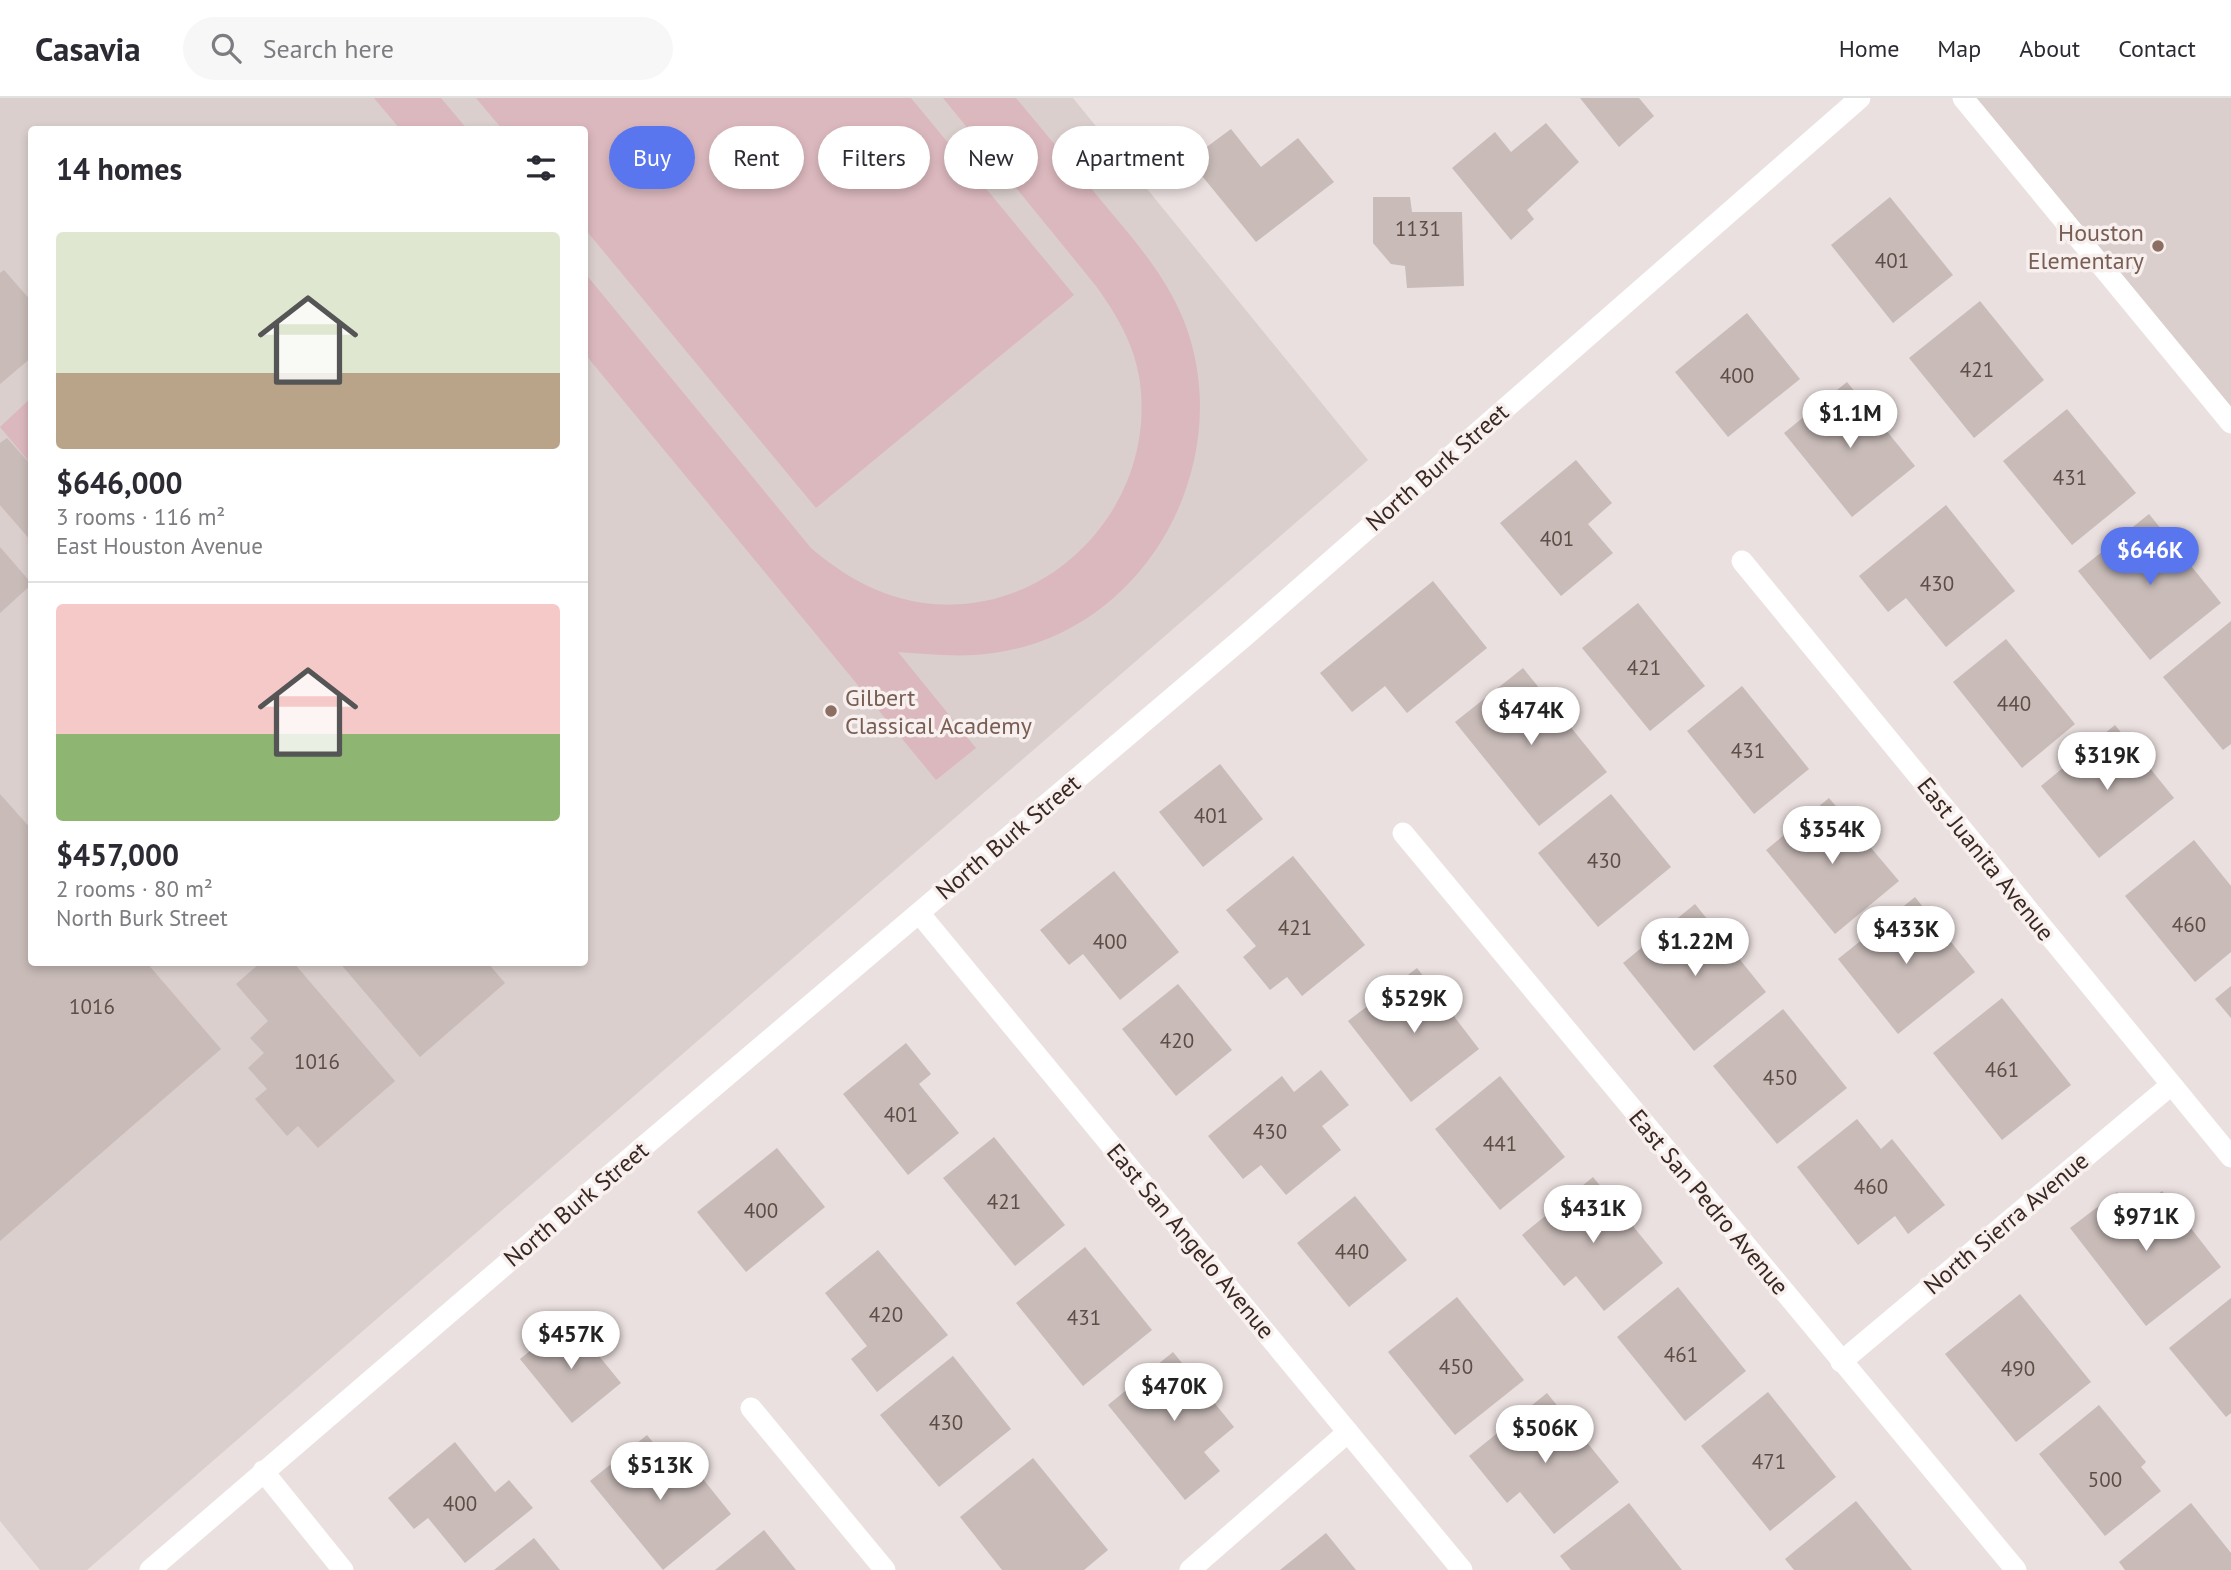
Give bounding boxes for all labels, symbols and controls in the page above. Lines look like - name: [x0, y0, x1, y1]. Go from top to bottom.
- search box: [183, 17, 673, 80]
- text: Casavia: [35, 27, 141, 70]
- icon: search: [207, 29, 245, 67]
- text: Search here: [263, 32, 394, 65]
- text: Home: [1839, 33, 1899, 64]
- text: Map: [1937, 33, 1981, 64]
- text: About: [2019, 33, 2080, 64]
- text: Contact: [2118, 33, 2196, 64]
- chip: Buy: [609, 126, 695, 189]
- chip: Rent: [709, 126, 804, 189]
- chip: Filters: [818, 126, 930, 189]
- chip: New: [944, 126, 1038, 189]
- chip: Apartment: [1052, 126, 1209, 189]
- text: 14 homes: [56, 149, 182, 188]
- icon: filters: [522, 149, 560, 187]
- house number: 1131: [1395, 215, 1441, 242]
- place label: Houston Elementary: [2028, 217, 2144, 276]
- marker: Houston Elementary: [2150, 238, 2166, 254]
- house number: 401: [1875, 247, 1909, 274]
- icon: home: [245, 277, 371, 403]
- house number: 421: [1960, 356, 1994, 383]
- house number: 400: [1720, 362, 1754, 389]
- pin: $1.1M: [1801, 390, 1899, 450]
- street label: North Burk Street: [1359, 397, 1515, 537]
- text: $1.1M: [1818, 398, 1882, 427]
- text: $646,000: [56, 463, 183, 502]
- house number: 431: [2053, 464, 2087, 491]
- text: 3 rooms · 116 m²: [56, 502, 225, 531]
- house number: 401: [1540, 525, 1574, 552]
- pin: $646K: [2101, 528, 2199, 587]
- text: East Houston Avenue: [56, 531, 263, 560]
- text: $646K: [2117, 535, 2183, 564]
- house number: 430: [1920, 570, 1954, 597]
- icon: home: [245, 649, 371, 775]
- house number: 421: [1627, 654, 1661, 681]
- place label: Gilbert Classical Academy: [845, 682, 1032, 741]
- pin: $474K: [1482, 688, 1580, 747]
- house number: 440: [1997, 690, 2031, 717]
- text: $474K: [1498, 695, 1564, 724]
- marker: Gilbert Classical Academy: [823, 703, 839, 719]
- pin: $319K: [2058, 732, 2156, 792]
- house number: 431: [1731, 737, 1765, 764]
- text: $319K: [2074, 740, 2140, 769]
- street label: North Burk Street: [929, 768, 1087, 906]
- street label: East Juanita Avenue: [1911, 771, 2061, 947]
- house number: 401: [1194, 802, 1228, 829]
- pin: $354K: [1783, 806, 1881, 866]
- text: $354K: [1799, 814, 1865, 843]
- text: $457,000: [56, 835, 179, 874]
- house number: 430: [1587, 847, 1621, 874]
- text: 2 rooms · 80 m²: [56, 874, 213, 903]
- text: North Burk Street: [56, 903, 228, 932]
- pin: $433K: [1857, 906, 1955, 966]
- house number: 460: [2172, 911, 2206, 938]
- house number: 421: [1278, 914, 1312, 941]
- text: $433K: [1873, 914, 1939, 943]
- pin: $1.22M: [1638, 918, 1752, 978]
- text: $1.22M: [1657, 926, 1733, 955]
- house number: 400: [1093, 928, 1127, 955]
- pin: $529K: [1365, 976, 1463, 1035]
- text: $529K: [1381, 983, 1447, 1012]
- house number: 1016: [69, 993, 115, 1020]
- house number: 420: [1160, 1027, 1194, 1054]
- house number: 1016: [294, 1048, 340, 1075]
- house number: 461: [1985, 1056, 2019, 1083]
- house number: 450: [1763, 1064, 1797, 1091]
- house number: 401: [884, 1101, 918, 1128]
- street label: East San Pedro Avenue: [1622, 1103, 1796, 1301]
- house number: 430: [1253, 1118, 1287, 1145]
- house number: 441: [1483, 1130, 1517, 1157]
- street label: North Burk Street: [497, 1135, 655, 1273]
- street label: East San Angelo Avenue: [1100, 1137, 1282, 1345]
- street label: North Sierra Avenue: [1917, 1145, 2095, 1301]
- house number: 460: [1854, 1173, 1888, 1200]
- pin: $431K: [1544, 1186, 1642, 1245]
- house number: 421: [987, 1188, 1021, 1215]
- text: $431K: [1560, 1193, 1626, 1222]
- pin: $971K: [2097, 1194, 2195, 1253]
- house number: 400: [744, 1197, 778, 1224]
- text: $971K: [2113, 1201, 2179, 1230]
- house number: 440: [1335, 1238, 1369, 1265]
- house number: 420: [869, 1301, 903, 1328]
- house number: 431: [1067, 1304, 1101, 1331]
- pin: $457K: [522, 1312, 620, 1371]
- text: $457K: [538, 1319, 604, 1348]
- house number: 461: [1664, 1341, 1698, 1368]
- house number: 450: [1439, 1353, 1473, 1380]
- house number: 490: [2001, 1355, 2035, 1382]
- pin: $470K: [1125, 1364, 1223, 1423]
- text: $470K: [1141, 1371, 1207, 1400]
- pin: $506K: [1496, 1406, 1594, 1465]
- house number: 430: [929, 1409, 963, 1436]
- text: $506K: [1512, 1413, 1578, 1442]
- pin: $513K: [611, 1442, 709, 1502]
- house number: 471: [1752, 1448, 1786, 1475]
- text: $513K: [627, 1450, 693, 1479]
- house number: 500: [2088, 1466, 2122, 1493]
- house number: 400: [443, 1490, 477, 1517]

